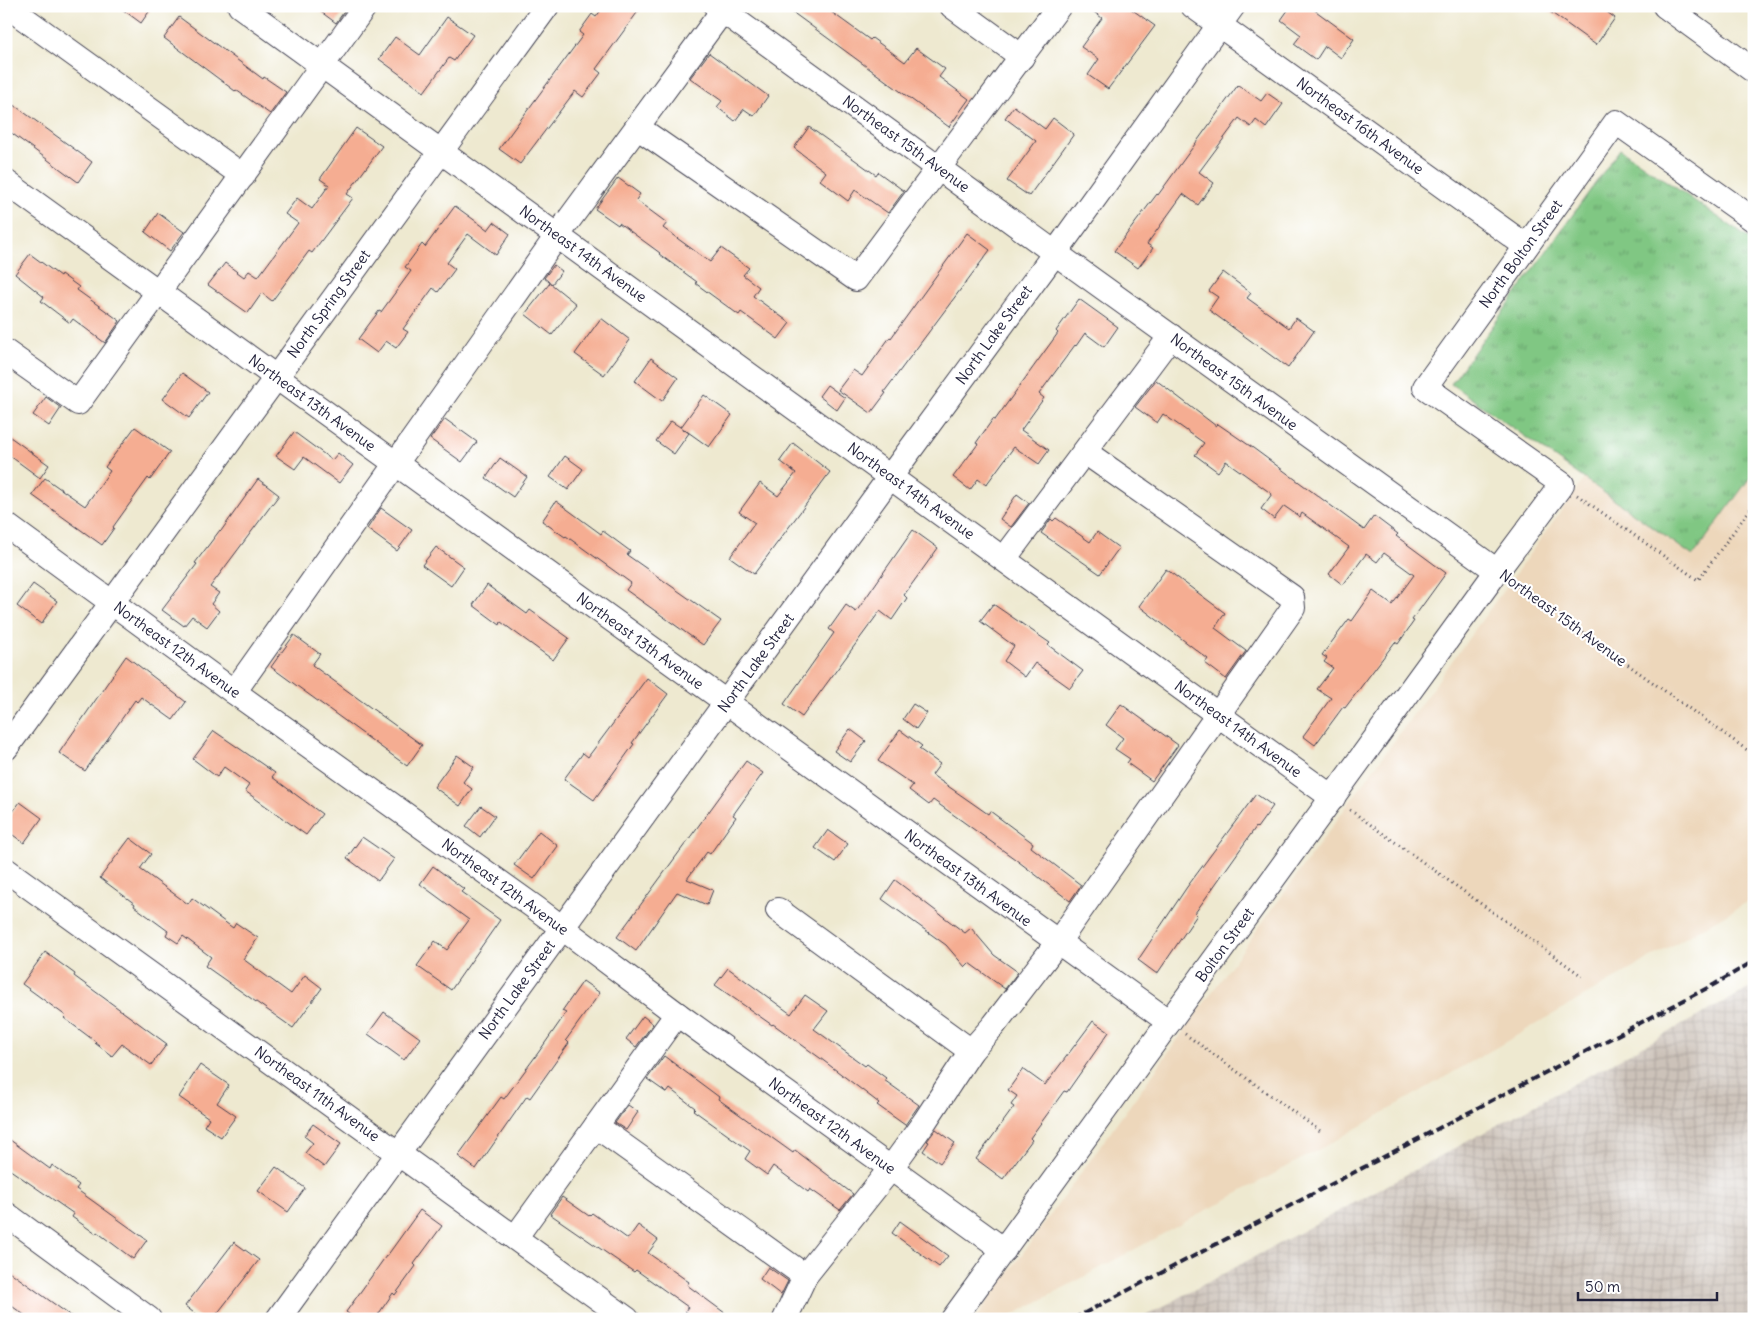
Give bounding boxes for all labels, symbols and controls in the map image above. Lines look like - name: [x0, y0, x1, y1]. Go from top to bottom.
- street label: Northeast 16th Avenue: [1293, 73, 1428, 178]
- street label: Northeast 15th Avenue: [839, 91, 974, 196]
- street label: North Bolton Street: [1475, 196, 1566, 312]
- street label: Northeast 14th Avenue: [516, 201, 651, 306]
- street label: North Spring Street: [283, 246, 374, 362]
- street label: North Lake Street: [951, 281, 1036, 388]
- street label: Northeast 15th Avenue: [1167, 329, 1302, 434]
- street label: Northeast 13th Avenue: [245, 350, 380, 455]
- street label: Northeast 14th Avenue: [844, 438, 979, 543]
- street label: Northeast 15th Avenue: [1496, 565, 1631, 670]
- street label: Northeast 13th Avenue: [573, 588, 708, 693]
- street label: Northeast 12th Avenue: [110, 597, 244, 702]
- street label: North Lake Street: [713, 609, 798, 716]
- street label: Northeast 14th Avenue: [1171, 676, 1306, 781]
- street label: Northeast 13th Avenue: [901, 825, 1036, 930]
- street label: Northeast 12th Avenue: [438, 834, 572, 939]
- street label: Bolton Street: [1191, 904, 1258, 986]
- street label: North Lake Street: [474, 936, 559, 1043]
- street label: Northeast 11th Avenue: [251, 1042, 384, 1145]
- street label: Northeast 12th Avenue: [765, 1073, 899, 1178]
- scale bar: [1578, 1270, 1716, 1302]
- text: 50 m: [1585, 1277, 1620, 1296]

